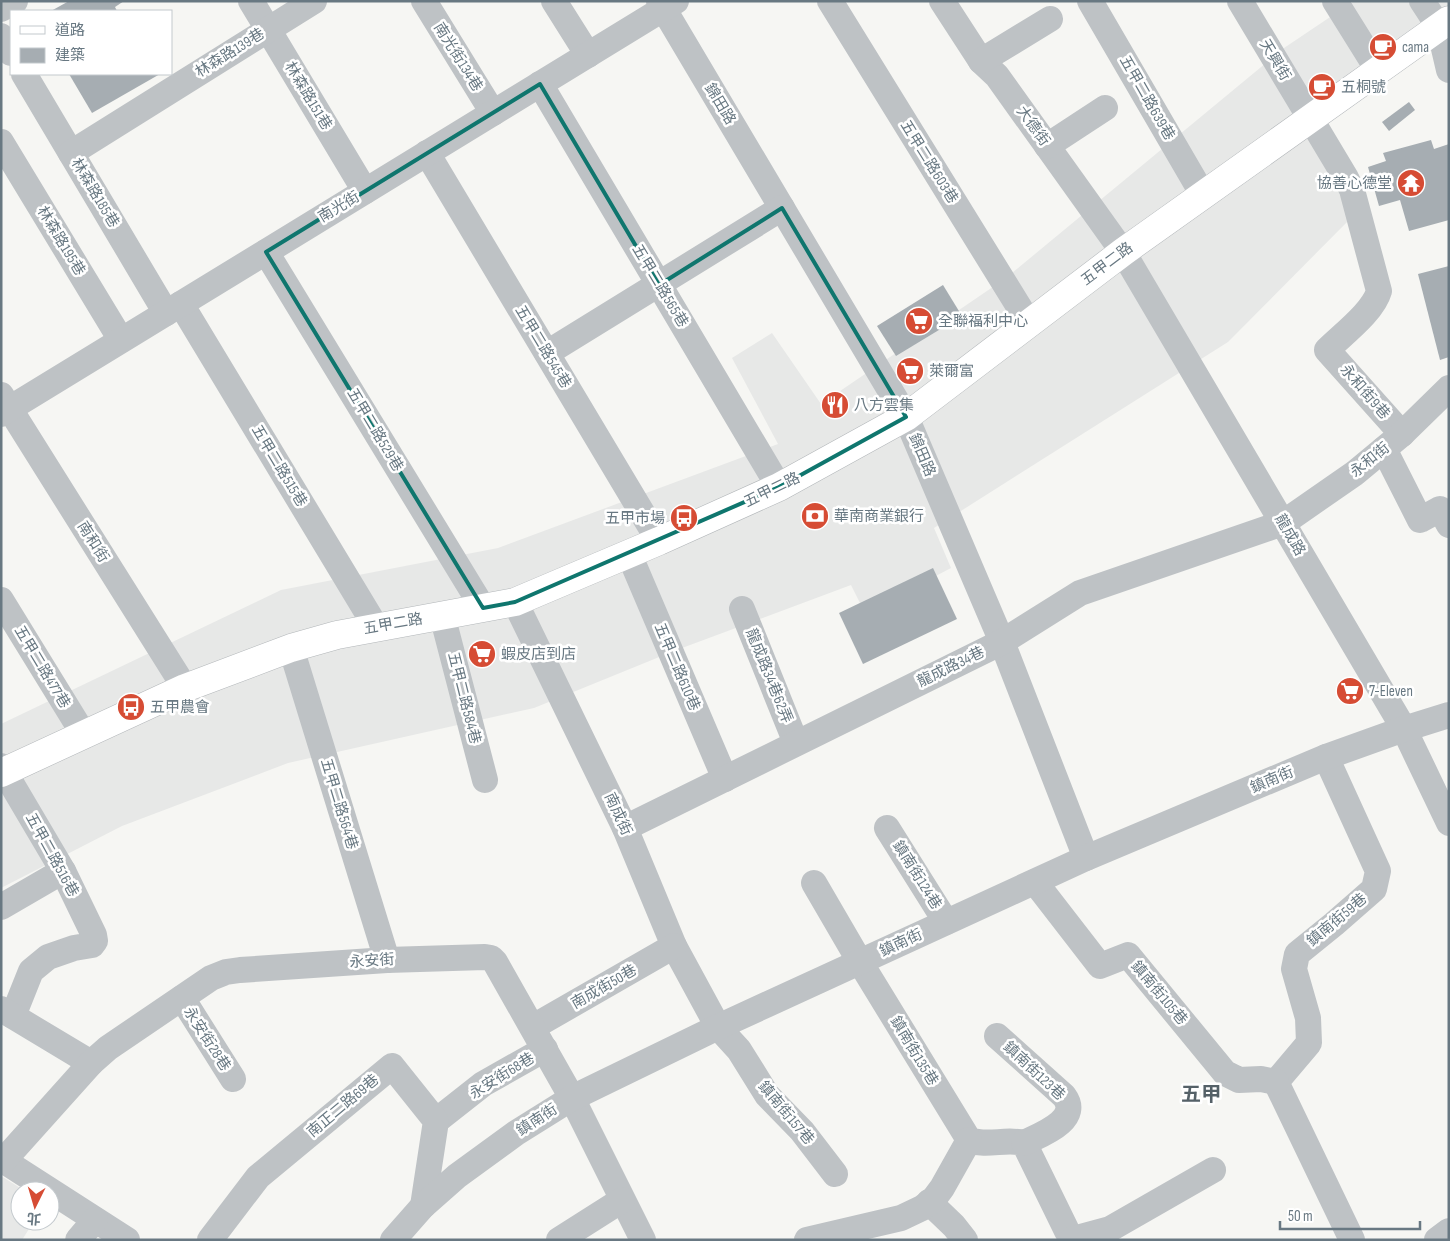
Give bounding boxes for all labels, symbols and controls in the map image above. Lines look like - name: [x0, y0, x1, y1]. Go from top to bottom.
- legend: [10, 10, 172, 75]
- street label: 南光街134巷: [429, 19, 487, 95]
- text: 道路: [55, 21, 85, 40]
- street label: 林森路139巷: [192, 24, 268, 82]
- cafe icon: cama: [1368, 32, 1398, 62]
- street label: 天興街: [1255, 36, 1295, 84]
- place label: cama: [1402, 38, 1429, 57]
- text: 建築: [55, 46, 85, 65]
- street label: 五甲二路639巷: [1115, 52, 1179, 144]
- street label: 林森路151巷: [280, 58, 336, 134]
- cafe icon: 五桐號: [1307, 72, 1337, 102]
- place label: 五桐號: [1341, 78, 1386, 97]
- street label: 錦田路: [700, 80, 740, 128]
- street label: 大德街: [1012, 102, 1054, 150]
- street label: 五甲二路603巷: [896, 117, 962, 207]
- street label: 林森路185巷: [67, 155, 123, 231]
- temple icon: 協善心德堂: [1396, 168, 1426, 198]
- place label: 協善心德堂: [1317, 174, 1392, 193]
- street label: 南光街: [315, 187, 363, 227]
- street label: 林森路195巷: [33, 203, 89, 279]
- street label: 五甲二路: [1077, 238, 1137, 290]
- street label: 五甲二路565巷: [628, 241, 692, 331]
- street label: 五甲二路545巷: [511, 302, 575, 392]
- supermarket icon: 全聯福利中心: [904, 306, 934, 336]
- place label: 全聯福利中心: [938, 312, 1028, 331]
- supermarket icon: 萊爾富: [895, 356, 925, 386]
- street label: 永和街9巷: [1336, 361, 1394, 423]
- place label: 萊爾富: [929, 362, 974, 381]
- street label: 五甲二路529巷: [343, 385, 407, 475]
- restaurant icon: 八方雲集: [820, 390, 850, 420]
- place label: 八方雲集: [854, 396, 914, 415]
- street label: 五甲二路515巷: [247, 422, 311, 510]
- street label: 錦田路: [904, 431, 940, 479]
- street label: 永和街: [1347, 438, 1393, 482]
- street label: 五甲二路: [741, 468, 803, 512]
- bank icon: 華南商業銀行: [800, 501, 830, 531]
- bus stop icon: 五甲市場: [669, 503, 699, 533]
- place label: 華南商業銀行: [834, 507, 924, 526]
- place label: 五甲市場: [605, 509, 665, 528]
- street label: 龍成路: [1271, 511, 1309, 559]
- street label: 南和街: [73, 518, 113, 566]
- street label: 五甲二路: [362, 609, 424, 639]
- street label: 五甲二路610巷: [650, 620, 704, 714]
- street label: 五甲二路477巷: [10, 622, 74, 712]
- street label: 龍成路34巷62弄: [741, 626, 797, 726]
- supermarket icon: 蝦皮店到店: [467, 639, 497, 669]
- street label: 龍成路34巷: [914, 643, 988, 691]
- place label: 蝦皮店到店: [501, 645, 576, 664]
- street label: 五甲二路584巷: [443, 650, 485, 746]
- supermarket icon: 7-Eleven: [1335, 676, 1365, 706]
- place label: 7-Eleven: [1369, 682, 1413, 701]
- bus stop icon: 五甲農會: [116, 692, 146, 722]
- place label: 五甲農會: [150, 698, 210, 717]
- street label: 五甲二路564巷: [316, 756, 362, 852]
- street label: 鎮南街: [1248, 762, 1296, 798]
- street label: 南成街: [600, 790, 636, 838]
- street label: 五甲二路516巷: [21, 810, 83, 900]
- street label: 鎮南街124巷: [888, 837, 946, 913]
- street label: 鎮南街59巷: [1303, 889, 1371, 951]
- street label: 鎮南街: [877, 925, 925, 961]
- street label: 永安街: [349, 950, 395, 972]
- street label: 鎮南街105巷: [1127, 957, 1191, 1029]
- street label: 南成街50巷: [568, 961, 640, 1013]
- street label: 永安街28巷: [179, 1003, 235, 1075]
- street label: 鎮南街135巷: [886, 1013, 942, 1089]
- street label: 鎮南街123巷: [999, 1037, 1069, 1105]
- street label: 永安街68巷: [466, 1049, 538, 1103]
- street label: 南正二路69巷: [303, 1070, 383, 1142]
- street label: 鎮南街157巷: [754, 1077, 818, 1149]
- district label: 五甲: [1181, 1083, 1221, 1107]
- street label: 鎮南街: [513, 1100, 561, 1140]
- north arrow: [10, 1181, 60, 1231]
- scale bar: [1280, 1198, 1420, 1230]
- text: 50 m: [1288, 1207, 1313, 1226]
- text: 北: [26, 1209, 42, 1228]

